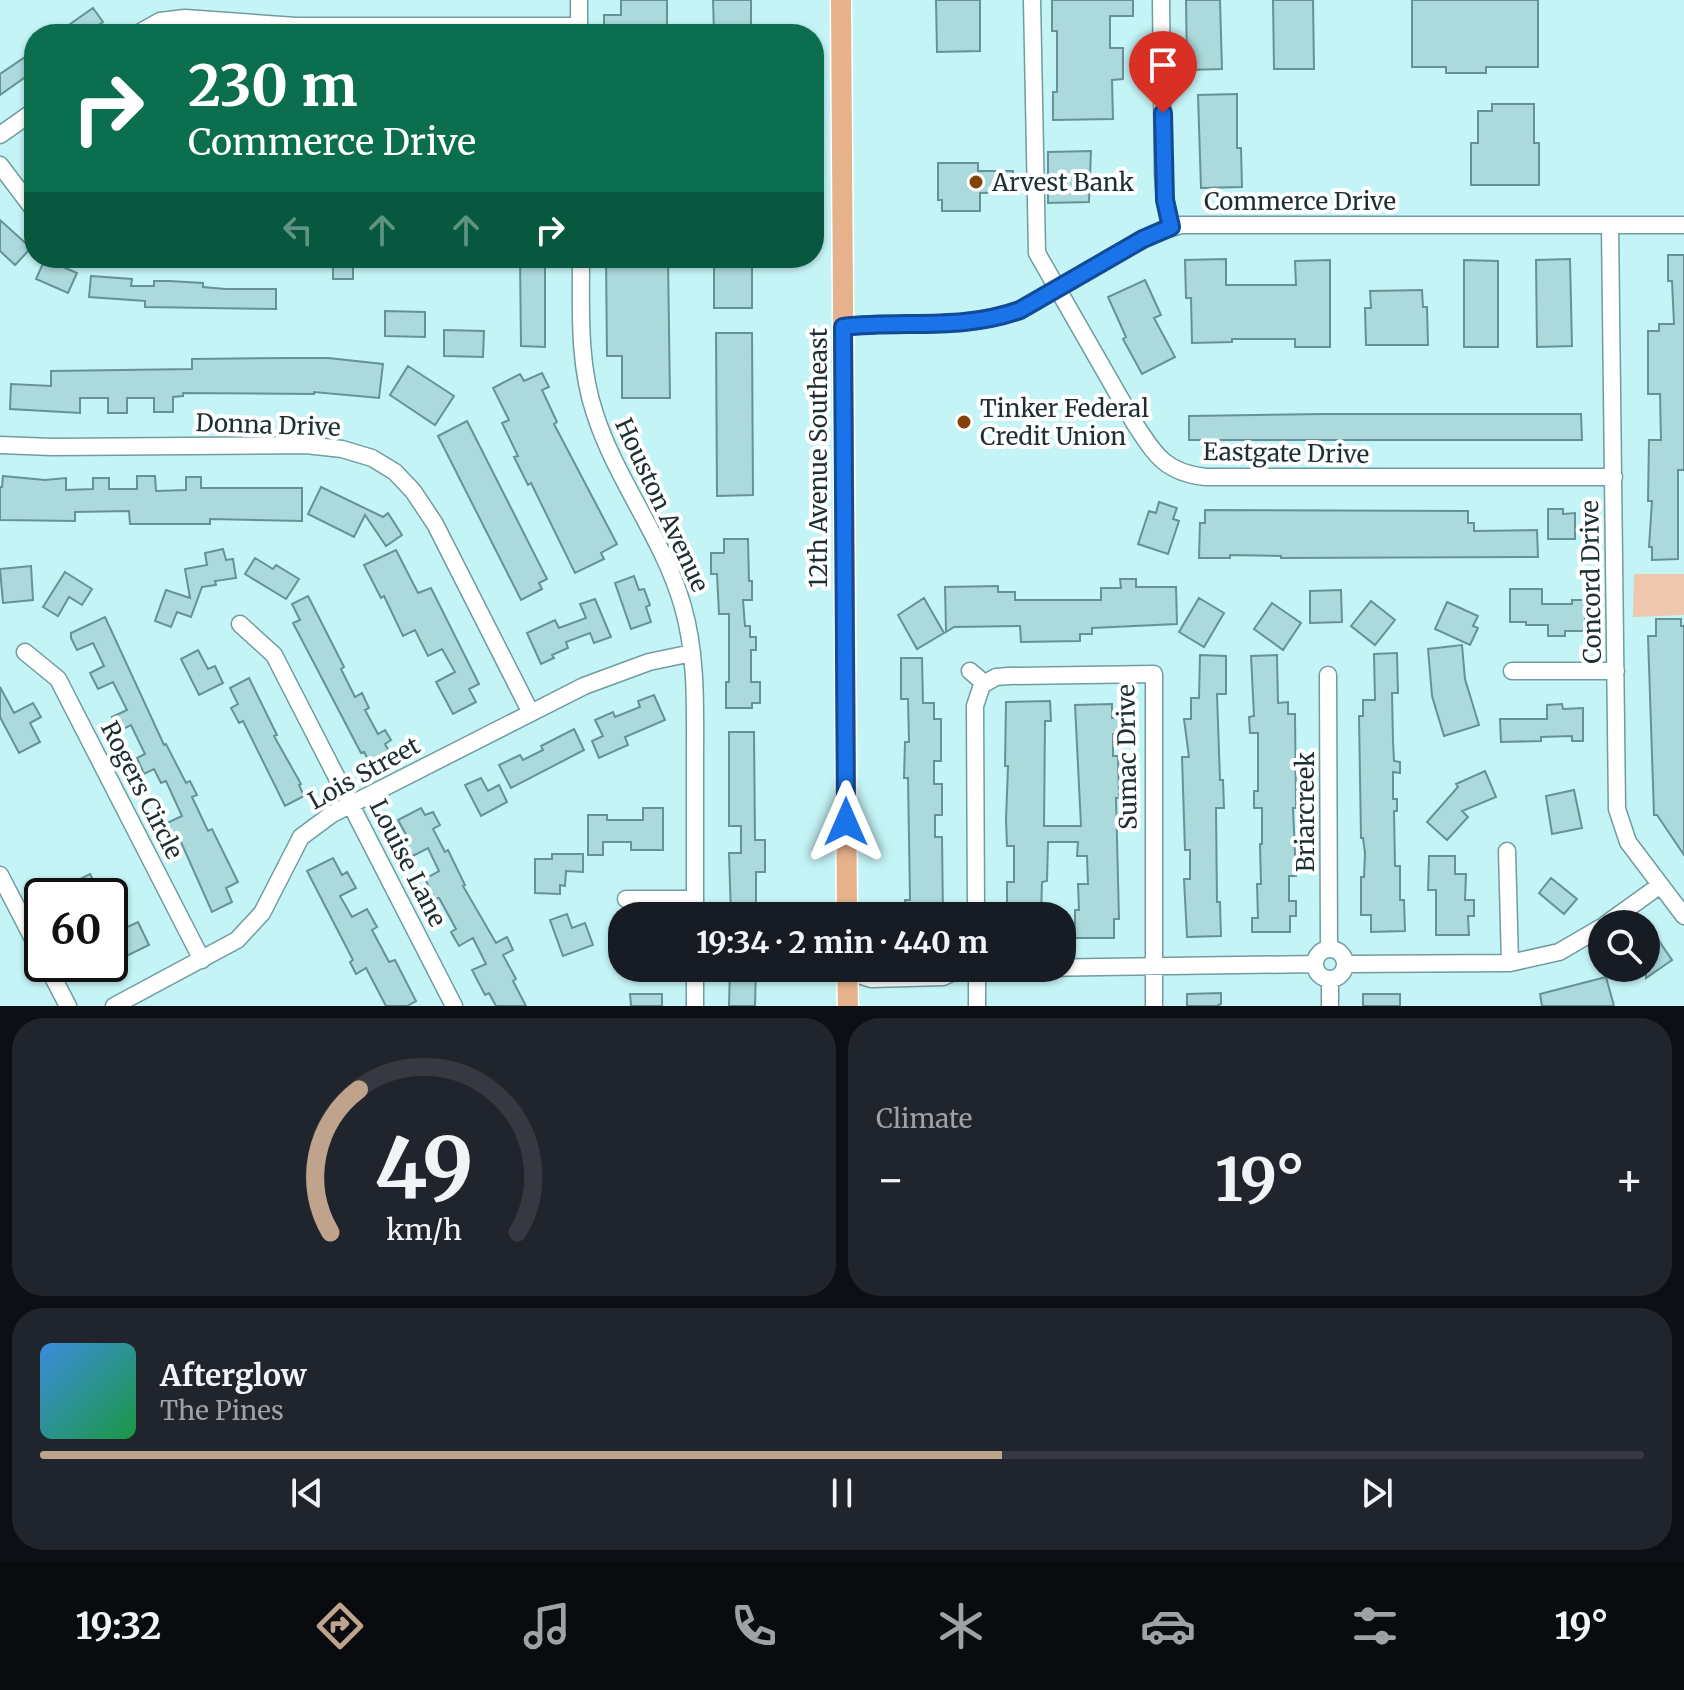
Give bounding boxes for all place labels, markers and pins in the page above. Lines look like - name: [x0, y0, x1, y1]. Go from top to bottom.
- pin: [1129, 31, 1197, 113]
- place label: Arvest Bank: [991, 167, 1135, 198]
- marker: Arvest Bank: [967, 173, 985, 191]
- place label: Tinker Federal Credit Union: [980, 393, 1149, 452]
- marker: Tinker Federal Credit Union: [955, 413, 973, 431]

